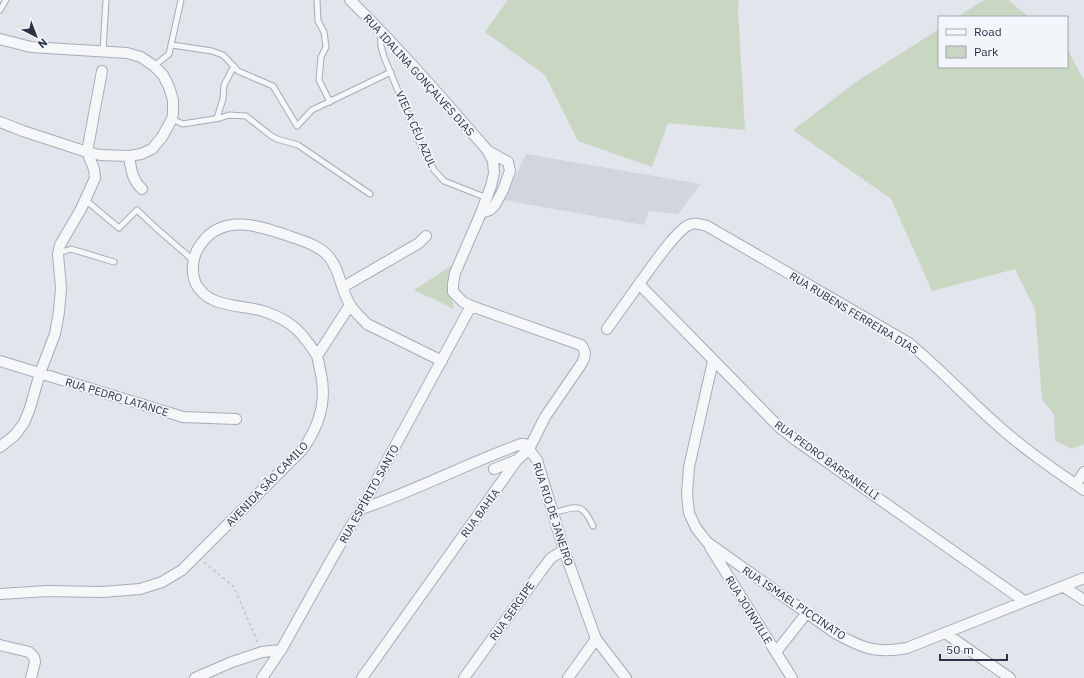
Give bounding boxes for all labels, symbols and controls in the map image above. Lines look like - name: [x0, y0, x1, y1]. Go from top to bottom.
- street label: RUA IDALINA GONÇALVES DIAS: [361, 11, 477, 139]
- north arrow: [16, 16, 56, 56]
- legend: [938, 16, 1068, 68]
- text: Road: [974, 24, 1002, 39]
- text: N: [35, 36, 50, 51]
- text: Park: [974, 44, 999, 59]
- street label: VIELA CÉU AZUL: [393, 88, 439, 170]
- street label: RUA RUBENS FERREIRA DIAS: [787, 269, 921, 357]
- street label: RUA PEDRO LATANCE: [64, 375, 170, 419]
- street label: RUA PEDRO BARSANELLI: [772, 417, 882, 503]
- street label: AVENIDA SÃO CAMILO: [223, 438, 311, 529]
- street label: RUA ESPÍRITO SANTO: [336, 442, 402, 546]
- street label: RUA RIO DE JANEIRO: [530, 460, 576, 568]
- street label: RUA BAHIA: [458, 486, 502, 540]
- street label: RUA ISMAEL PICCINATO: [739, 563, 849, 643]
- street label: RUA JOINVILLE: [722, 573, 776, 647]
- street label: RUA SERGIPE: [487, 579, 537, 643]
- scale bar: [940, 636, 1007, 662]
- text: 50 m: [946, 642, 974, 657]

